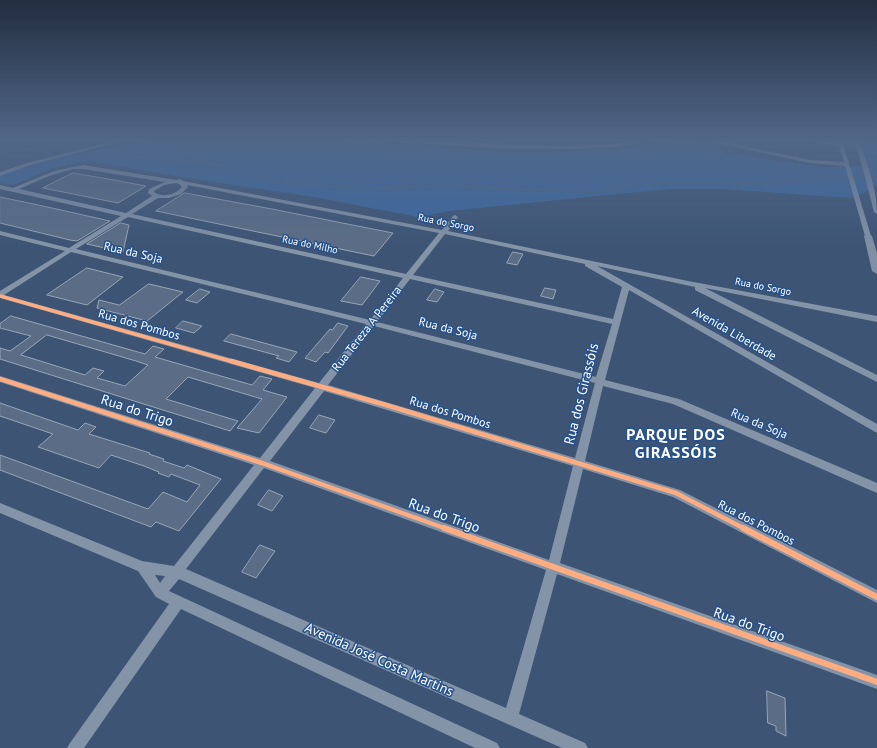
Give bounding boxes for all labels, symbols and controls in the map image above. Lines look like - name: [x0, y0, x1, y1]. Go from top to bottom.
- street label: Rua do Sorgo: [417, 212, 475, 234]
- street label: Rua do Milho: [281, 233, 339, 257]
- street label: Rua da Soja: [102, 239, 164, 267]
- street label: Rua do Sorgo: [734, 276, 792, 298]
- street label: Rua Tereza A Pereira: [329, 283, 405, 375]
- street label: Avenida Liberdade: [689, 304, 779, 364]
- street label: Rua dos Pombos: [97, 306, 181, 344]
- street label: Rua da Soja: [417, 315, 479, 343]
- street label: Rua dos Girassóis: [561, 341, 603, 447]
- street label: Rua do Trigo: [99, 391, 175, 431]
- street label: Rua dos Pombos: [408, 394, 492, 432]
- street label: Rua da Soja: [728, 406, 790, 442]
- district label: PARQUE DOS GIRASSÓIS: [626, 425, 726, 463]
- street label: Rua do Trigo: [406, 495, 482, 537]
- street label: Rua dos Pombos: [715, 497, 797, 549]
- street label: Rua do Trigo: [711, 604, 787, 646]
- street label: Avenida José Costa Martins: [302, 620, 456, 700]

